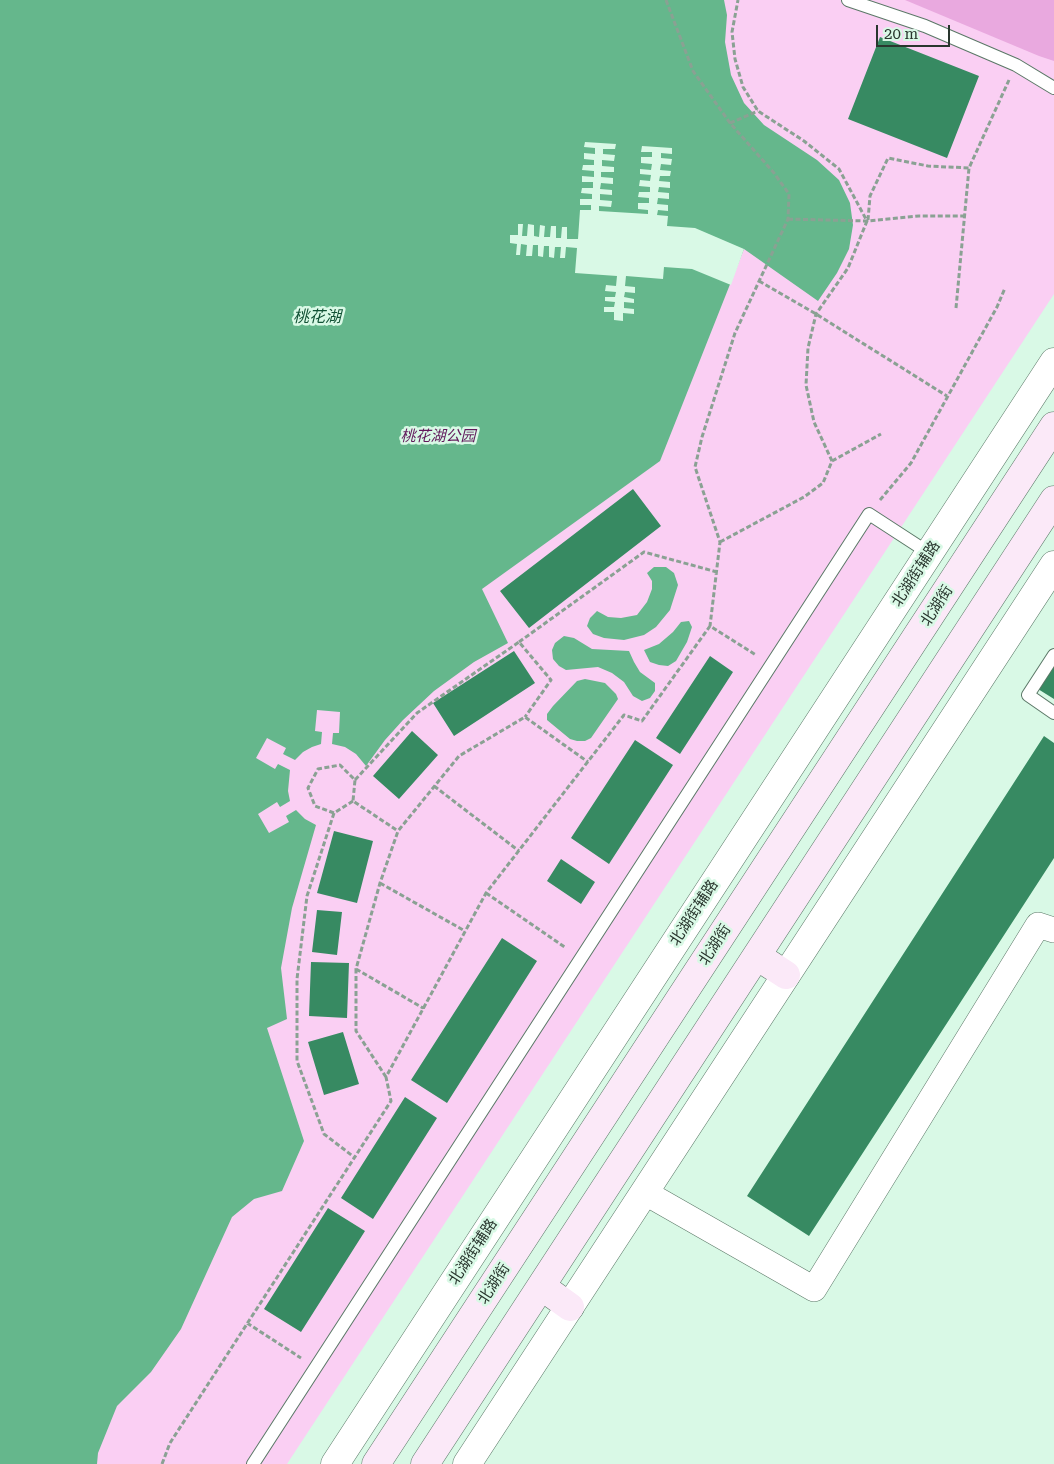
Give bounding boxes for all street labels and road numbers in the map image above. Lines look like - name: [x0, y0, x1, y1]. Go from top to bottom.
- street label: 北湖街辅路: [888, 538, 944, 610]
- street label: 北湖街: [917, 582, 957, 630]
- street label: 北湖街辅路: [666, 877, 722, 949]
- street label: 北湖街: [695, 921, 735, 969]
- street label: 北湖街辅路: [445, 1216, 501, 1288]
- street label: 北湖街: [474, 1260, 514, 1308]

